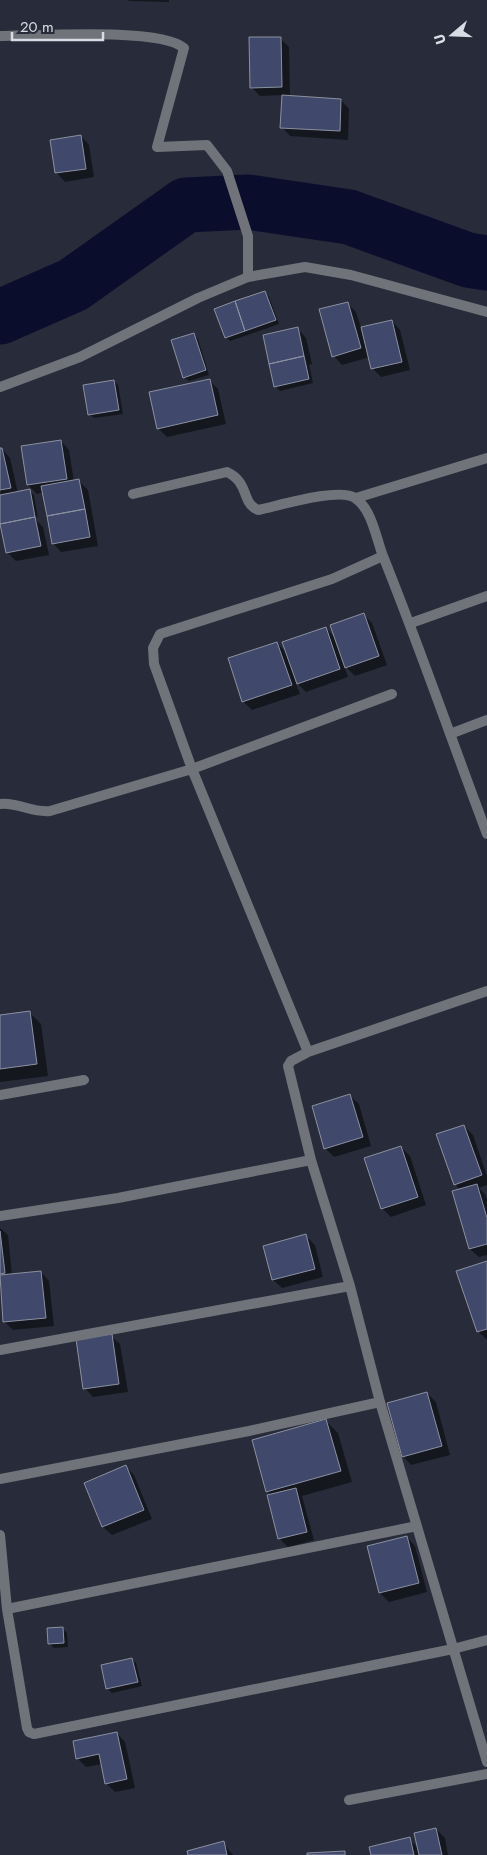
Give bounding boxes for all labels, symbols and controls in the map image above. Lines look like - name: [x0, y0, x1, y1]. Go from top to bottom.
- scale bar: [12, 10, 104, 42]
- north arrow: [427, 10, 477, 60]
- text: 20 m: [20, 16, 54, 38]
- text: U: [429, 31, 451, 47]

